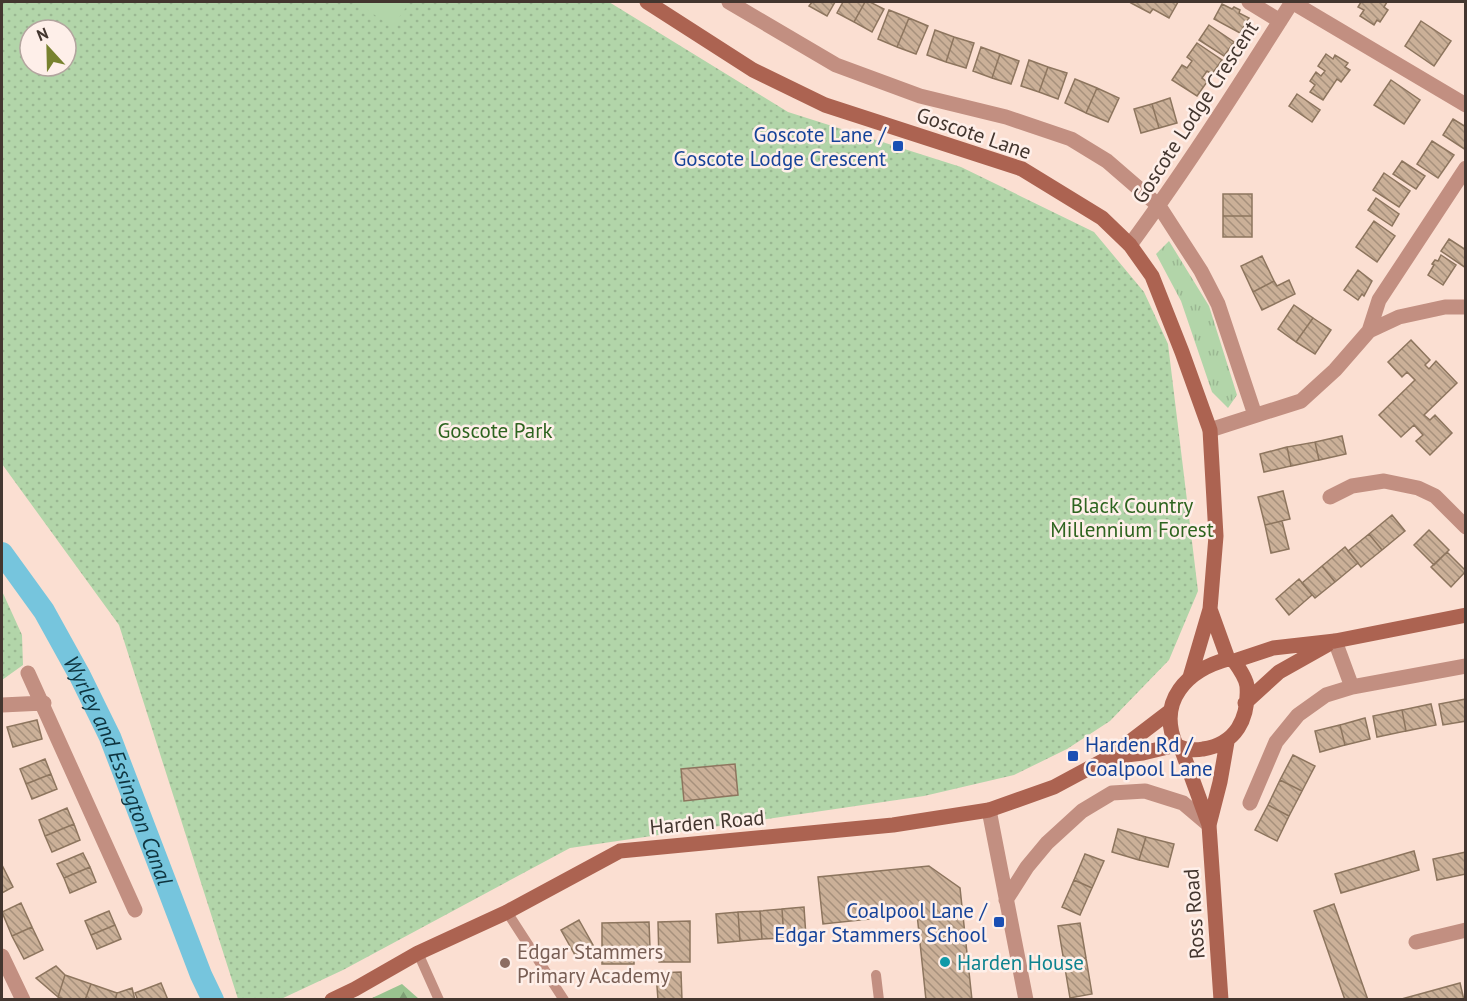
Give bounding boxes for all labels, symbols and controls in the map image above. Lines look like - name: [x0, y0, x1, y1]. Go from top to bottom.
- street label: Goscote Lodge Crescent: [1126, 15, 1264, 209]
- north arrow: [18, 18, 78, 78]
- text: N: [34, 23, 51, 45]
- street label: Goscote Lane: [913, 101, 1035, 165]
- place label: Goscote Lane / Goscote Lodge Crescent: [673, 121, 888, 172]
- marker: Goscote Lane / Goscote Lodge Crescent: [891, 139, 905, 153]
- park label: Goscote Park: [438, 417, 552, 444]
- park label: Black Country Millennium Forest: [1050, 492, 1214, 543]
- water label: Wyrley and Essington Canal: [57, 651, 179, 889]
- place label: Harden Rd / Coalpool Lane: [1085, 731, 1213, 782]
- marker: Harden Rd / Coalpool Lane: [1066, 749, 1080, 763]
- street label: Harden Road: [648, 804, 766, 840]
- street label: Ross Road: [1177, 868, 1211, 960]
- place label: Coalpool Lane / Edgar Stammers School: [774, 897, 989, 948]
- marker: Coalpool Lane / Edgar Stammers School: [992, 915, 1006, 929]
- place label: Edgar Stammers Primary Academy: [517, 938, 670, 989]
- place label: Harden House: [957, 949, 1084, 976]
- marker: Harden House: [938, 955, 952, 969]
- marker: Edgar Stammers Primary Academy: [498, 956, 512, 970]

